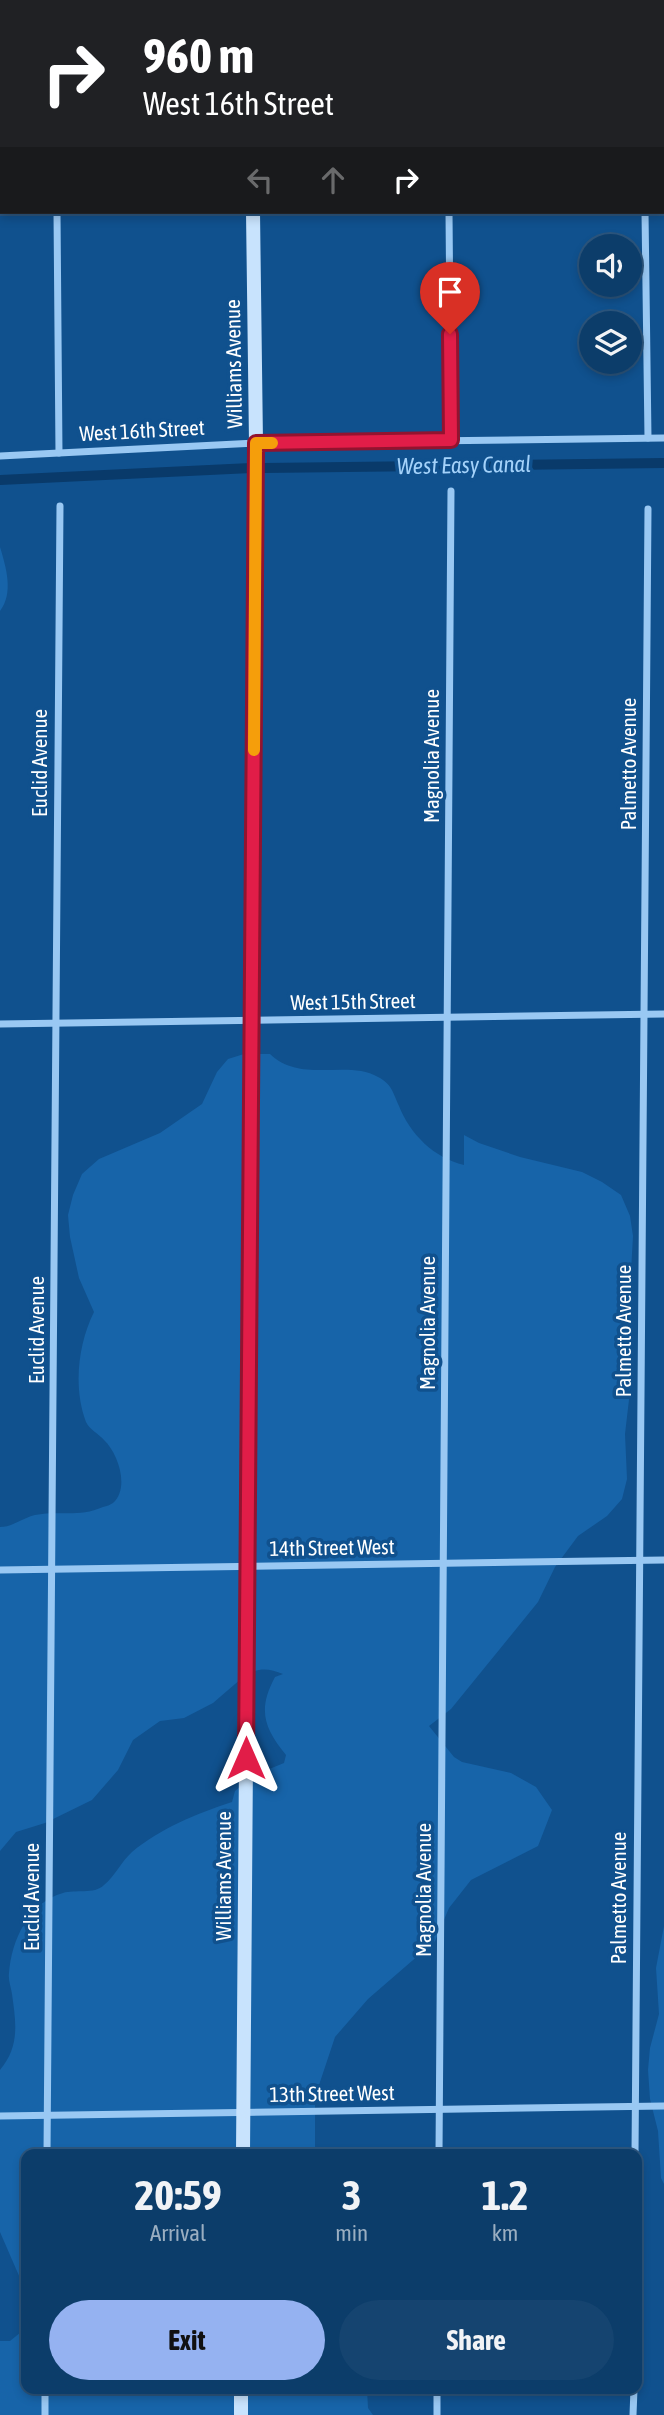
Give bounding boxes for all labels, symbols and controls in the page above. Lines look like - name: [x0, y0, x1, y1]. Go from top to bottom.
- text: 960 m: [143, 27, 254, 83]
- icon: right: [28, 28, 119, 119]
- text: West 16th Street: [143, 85, 334, 122]
- icon: left: [241, 161, 279, 199]
- icon: ahead: [314, 161, 352, 199]
- icon: right: [387, 161, 425, 199]
- map controls: [579, 234, 642, 374]
- button: sound: [579, 234, 642, 297]
- pin: [420, 262, 480, 334]
- icon: arrive: [431, 273, 469, 311]
- street label: Williams Avenue: [220, 299, 246, 429]
- button: layers: [579, 311, 642, 374]
- street label: West 16th Street: [79, 415, 205, 445]
- water label: West Easy Canal: [397, 451, 531, 479]
- street label: Magnolia Avenue: [419, 689, 443, 823]
- street label: Palmetto Avenue: [616, 698, 640, 830]
- street label: Euclid Avenue: [27, 709, 51, 817]
- street label: West 15th Street: [290, 988, 416, 1014]
- street label: Magnolia Avenue: [415, 1256, 439, 1390]
- street label: Palmetto Avenue: [611, 1265, 635, 1397]
- street label: Euclid Avenue: [24, 1276, 48, 1384]
- street label: 14th Street West: [269, 1534, 395, 1560]
- position arrow: [209, 1721, 283, 1795]
- street label: Williams Avenue: [211, 1811, 235, 1941]
- street label: Magnolia Avenue: [411, 1823, 435, 1957]
- street label: Palmetto Avenue: [606, 1832, 630, 1964]
- street label: Euclid Avenue: [19, 1843, 43, 1951]
- street label: 13th Street West: [269, 2080, 395, 2106]
- text: 20:59: [134, 2171, 222, 2219]
- text: 3: [342, 2171, 362, 2219]
- text: 1.2: [482, 2171, 529, 2219]
- text: Arrival: [150, 2220, 206, 2246]
- text: min: [335, 2220, 368, 2246]
- text: km: [492, 2220, 518, 2246]
- button: Exit: [49, 2300, 325, 2380]
- button: Share: [339, 2300, 614, 2380]

